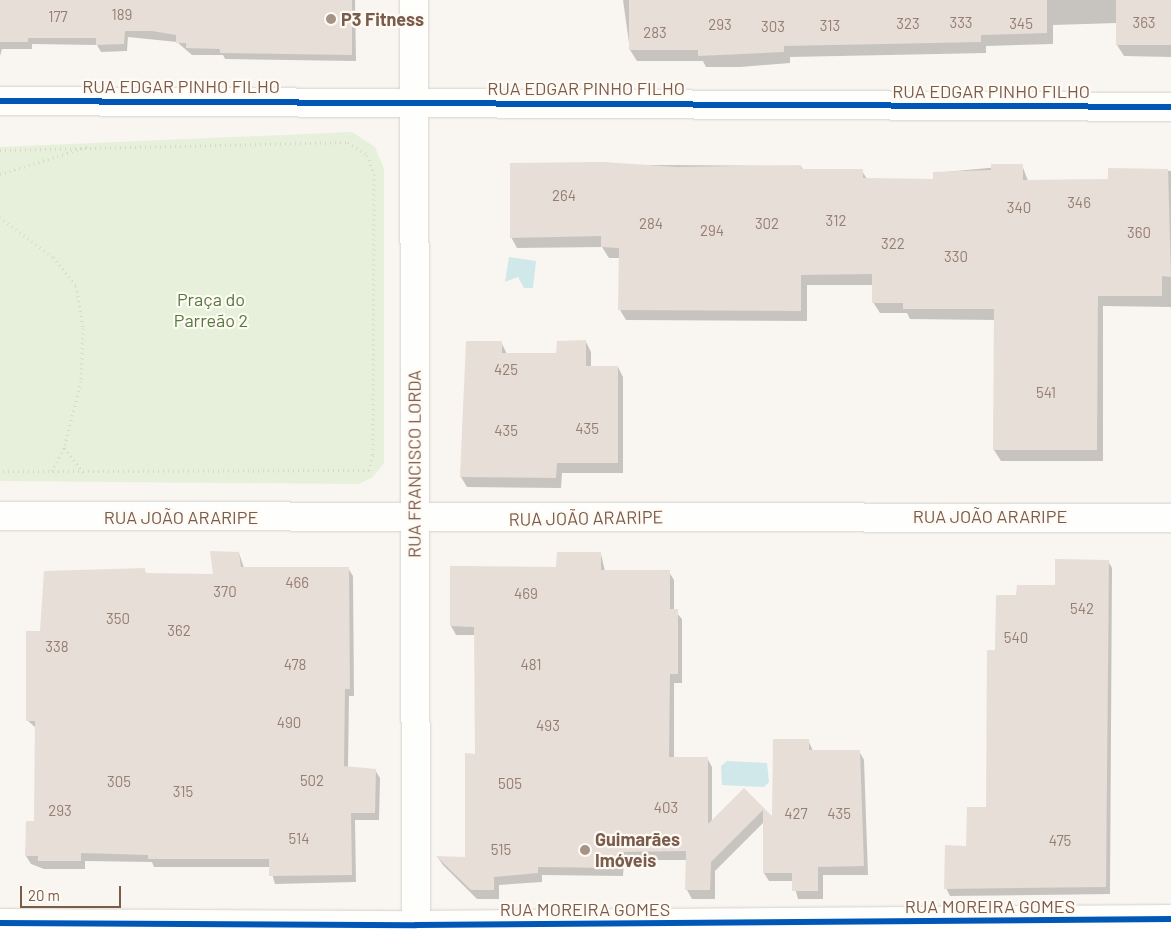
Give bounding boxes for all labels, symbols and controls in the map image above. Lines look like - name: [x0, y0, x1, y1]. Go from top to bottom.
- house number: 189: [112, 6, 132, 24]
- house number: 177: [48, 8, 68, 26]
- place label: P3 Fitness: [341, 8, 424, 30]
- marker: P3 Fitness: [325, 13, 337, 25]
- house number: 333: [949, 14, 973, 32]
- house number: 363: [1132, 14, 1156, 32]
- house number: 323: [896, 15, 920, 33]
- house number: 345: [1009, 15, 1033, 33]
- house number: 293: [708, 16, 732, 34]
- house number: 313: [820, 17, 840, 35]
- house number: 303: [761, 18, 785, 36]
- house number: 283: [643, 24, 667, 42]
- street label: RUA EDGAR PINHO FILHO: [82, 75, 280, 97]
- street label: RUA EDGAR PINHO FILHO: [487, 77, 685, 99]
- street label: RUA EDGAR PINHO FILHO: [892, 80, 1090, 102]
- house number: 264: [552, 187, 576, 205]
- house number: 346: [1067, 194, 1091, 212]
- house number: 340: [1007, 199, 1031, 217]
- house number: 312: [826, 212, 846, 230]
- house number: 284: [639, 215, 663, 233]
- house number: 302: [755, 215, 779, 233]
- house number: 294: [700, 222, 724, 240]
- house number: 360: [1127, 224, 1151, 242]
- house number: 322: [881, 235, 905, 253]
- house number: 330: [944, 248, 968, 266]
- park label: Praça do Parreão 2: [174, 289, 248, 332]
- house number: 425: [494, 361, 518, 379]
- street label: RUA FRANCISCO LORDA: [403, 370, 425, 558]
- house number: 541: [1036, 384, 1056, 402]
- house number: 435: [575, 420, 599, 438]
- house number: 435: [494, 422, 518, 440]
- street label: RUA JOÃO ARARIPE: [913, 505, 1067, 527]
- street label: RUA JOÃO ARARIPE: [104, 506, 258, 528]
- street label: RUA JOÃO ARARIPE: [509, 506, 663, 530]
- house number: 466: [285, 574, 309, 592]
- house number: 370: [213, 583, 237, 601]
- house number: 469: [514, 585, 538, 603]
- house number: 542: [1070, 600, 1094, 618]
- house number: 350: [106, 610, 130, 628]
- house number: 362: [167, 622, 191, 640]
- house number: 540: [1004, 629, 1028, 647]
- house number: 338: [45, 638, 69, 656]
- house number: 478: [284, 656, 306, 674]
- house number: 481: [521, 656, 541, 674]
- house number: 490: [277, 714, 301, 732]
- house number: 493: [536, 717, 560, 735]
- house number: 502: [300, 772, 324, 790]
- house number: 305: [107, 773, 131, 791]
- house number: 505: [498, 775, 522, 793]
- house number: 315: [173, 783, 193, 801]
- house number: 403: [654, 799, 678, 817]
- house number: 293: [48, 802, 72, 820]
- house number: 427: [784, 805, 808, 823]
- house number: 435: [827, 805, 851, 823]
- place label: Guimarães Imóveis: [595, 829, 680, 872]
- house number: 514: [289, 830, 309, 848]
- house number: 475: [1049, 832, 1071, 850]
- house number: 515: [491, 841, 511, 859]
- marker: Guimarães Imóveis: [579, 844, 591, 856]
- scale bar: [22, 876, 124, 908]
- text: 20 m: [28, 886, 60, 904]
- street label: RUA MOREIRA GOMES: [905, 895, 1075, 917]
- street label: RUA MOREIRA GOMES: [500, 898, 670, 920]

